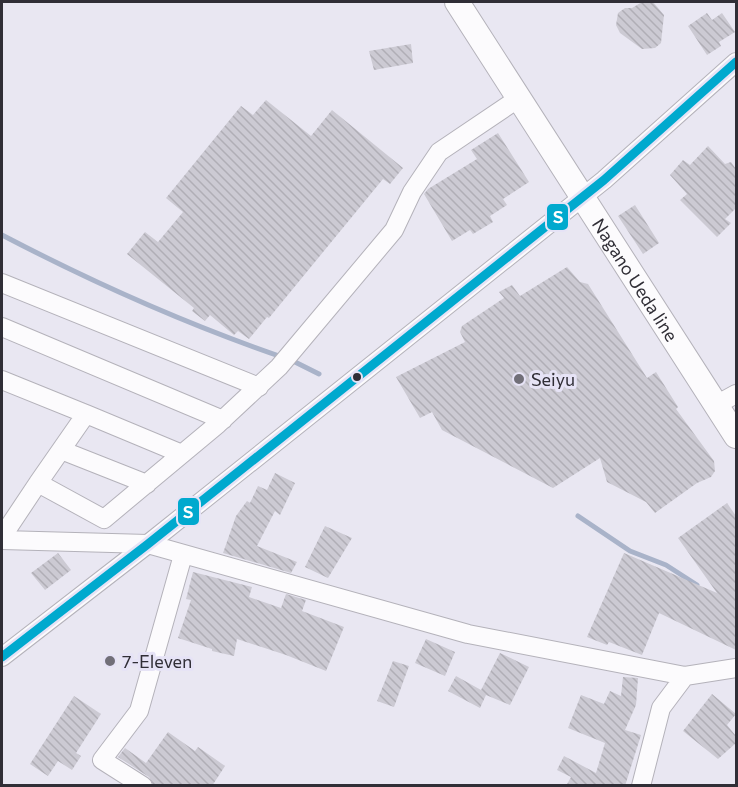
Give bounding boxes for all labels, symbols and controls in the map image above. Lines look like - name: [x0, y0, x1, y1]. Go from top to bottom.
- line badge: Ｓ: [546, 203, 569, 231]
- text: Ｓ: [550, 207, 566, 226]
- street label: Nagano Ueda line: [588, 214, 683, 345]
- place label: Seiyu: [531, 368, 575, 390]
- unlabelled marker: [351, 371, 363, 383]
- marker: Seiyu: [512, 372, 526, 386]
- line badge: Ｓ: [177, 497, 200, 526]
- text: Ｓ: [180, 502, 196, 521]
- place label: 7-Eleven: [122, 650, 192, 672]
- marker: 7-Eleven: [103, 654, 117, 668]

